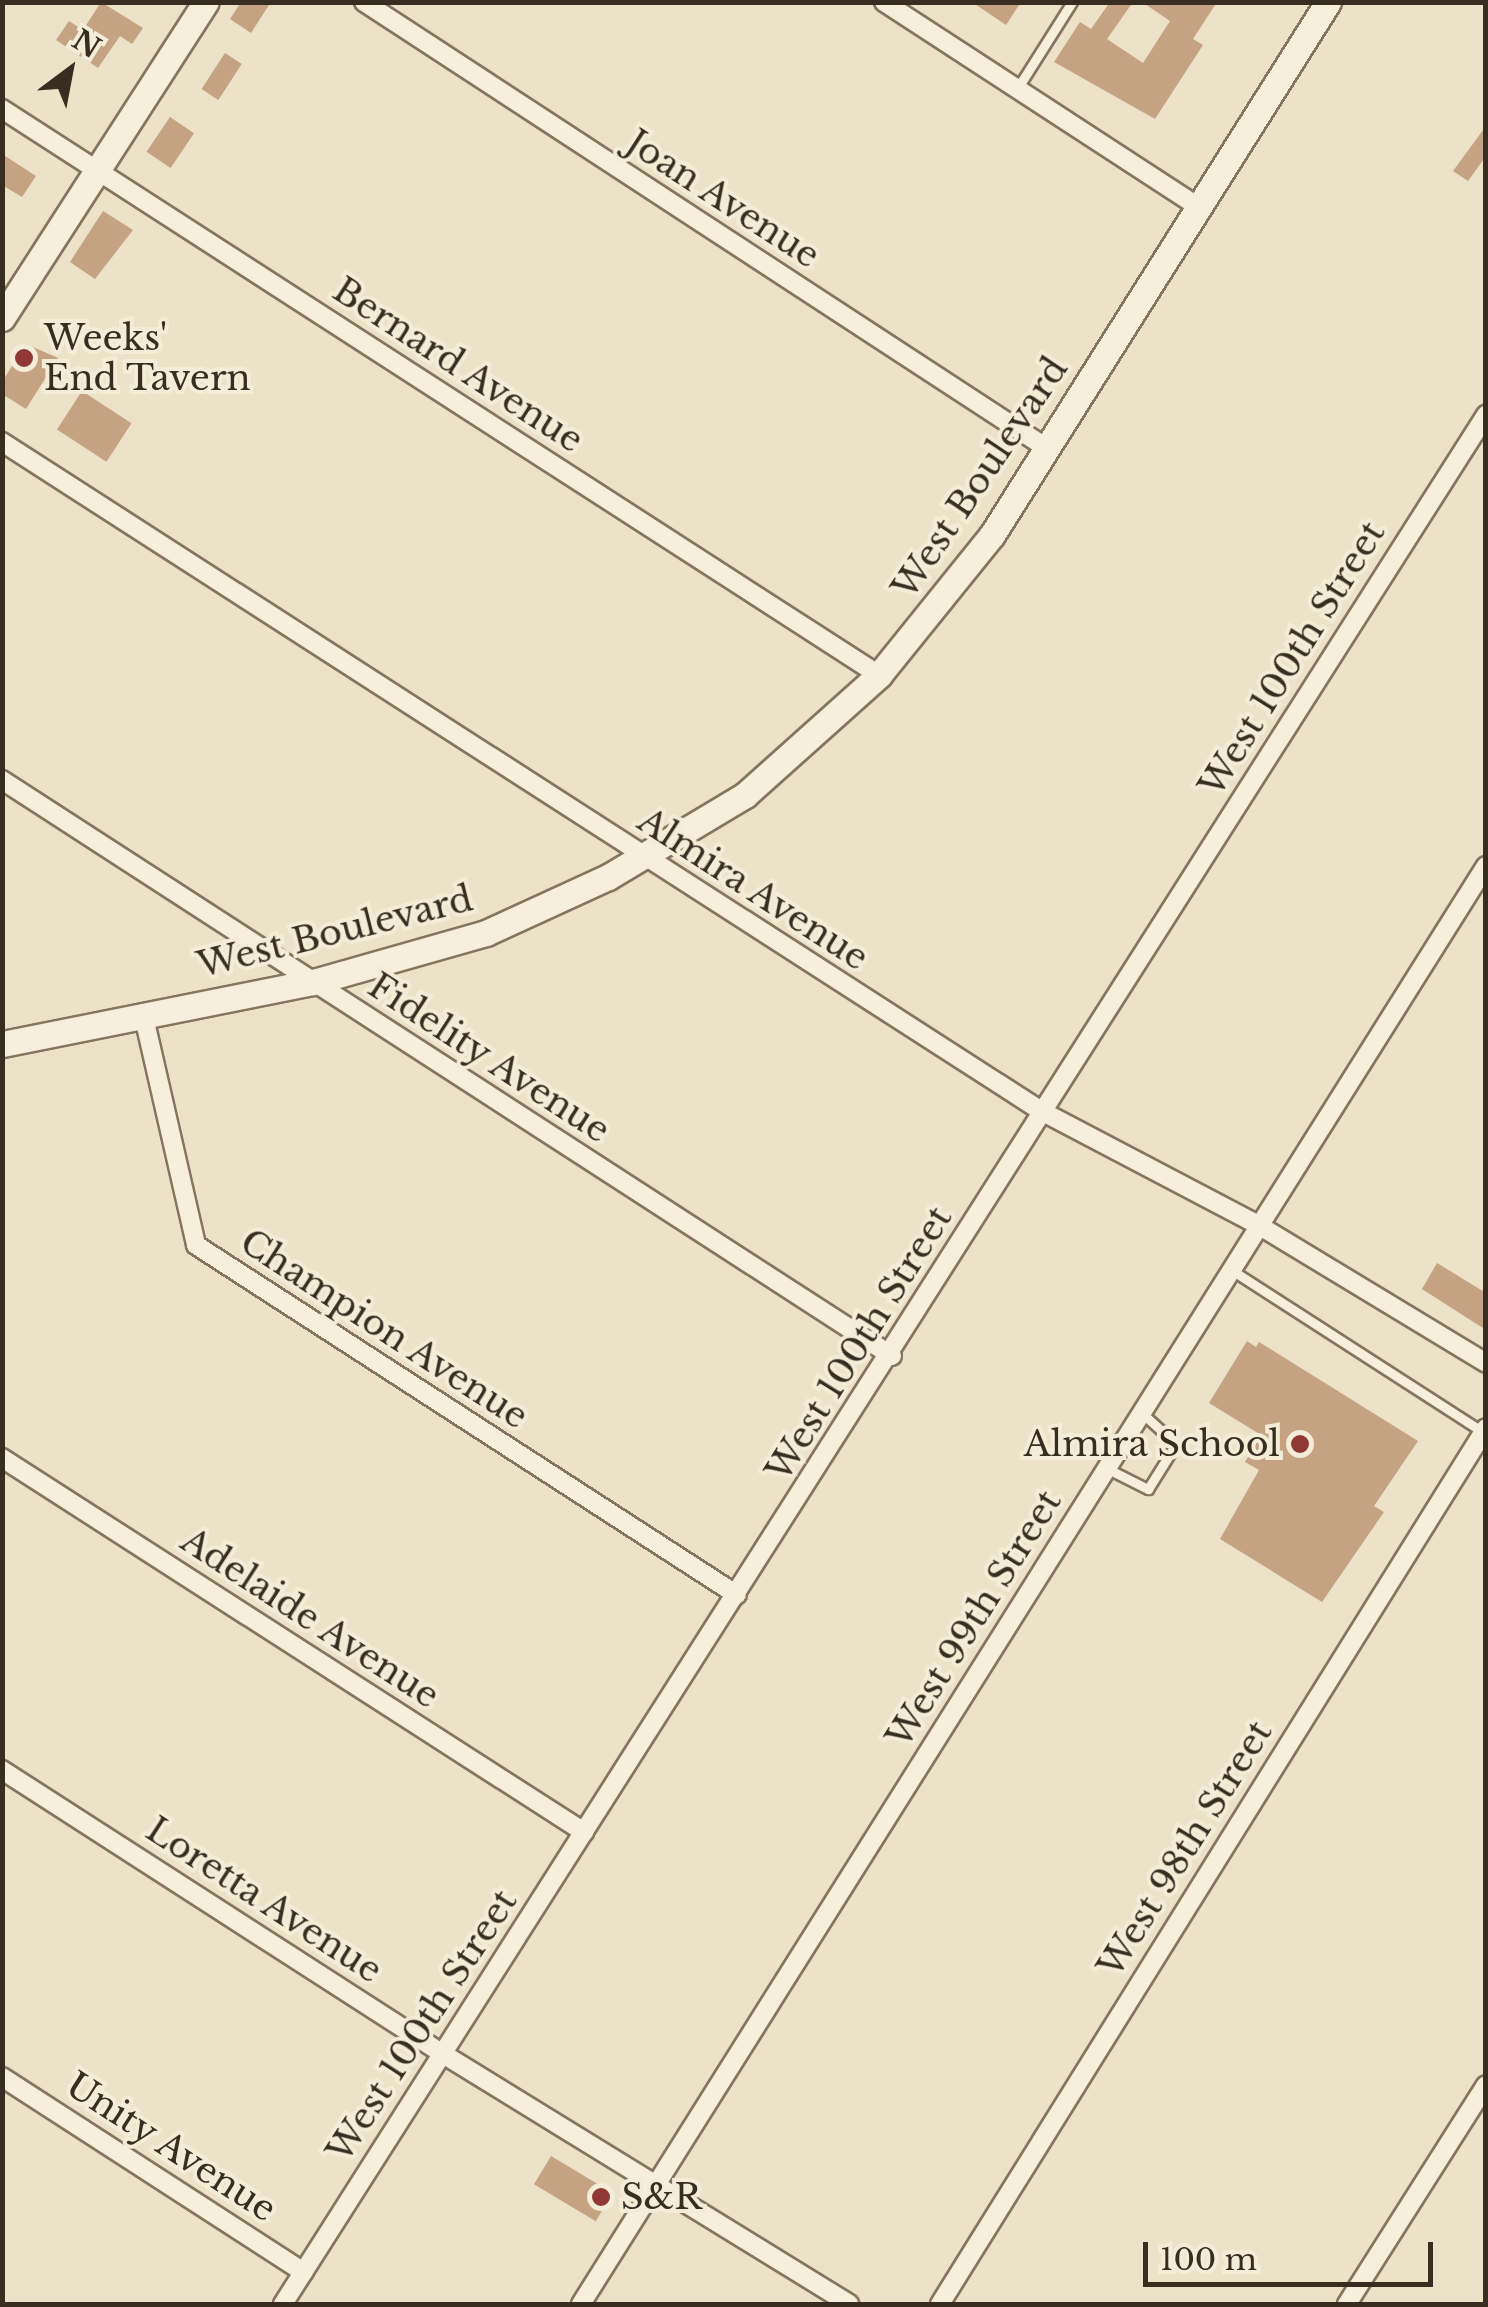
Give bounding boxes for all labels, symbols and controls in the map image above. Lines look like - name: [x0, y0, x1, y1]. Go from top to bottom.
- north arrow: [20, 20, 120, 120]
- text: N: [66, 22, 107, 66]
- street label: Joan Avenue: [618, 121, 828, 277]
- street label: Bernard Avenue: [325, 268, 591, 462]
- place label: Weeks' End Tavern: [44, 317, 252, 399]
- marker: Weeks' End Tavern: [13, 347, 35, 369]
- street label: West Boulevard: [884, 349, 1076, 607]
- street label: West 100th Street: [1190, 514, 1394, 804]
- street label: Almira Avenue: [629, 799, 877, 979]
- street label: West Boulevard: [193, 877, 477, 987]
- street label: Fidelity Avenue: [360, 964, 618, 1152]
- street label: West 100th Street: [757, 1199, 961, 1489]
- street label: Champion Avenue: [232, 1220, 536, 1438]
- place label: Almira School: [1023, 1423, 1280, 1465]
- marker: Almira School: [1289, 1433, 1311, 1455]
- street label: West 99th Street: [878, 1483, 1070, 1755]
- street label: Adelaide Avenue: [173, 1519, 447, 1717]
- street label: West 98th Street: [1089, 1713, 1281, 1985]
- street label: Loretta Avenue: [138, 1808, 390, 1992]
- street label: West 100th Street: [318, 1882, 526, 2170]
- street label: Unity Avenue: [57, 2063, 285, 2231]
- place label: S&R: [621, 2176, 702, 2218]
- marker: S&R: [590, 2186, 612, 2208]
- scale bar: [1148, 2222, 1438, 2284]
- text: 100 m: [1160, 2241, 1257, 2278]

